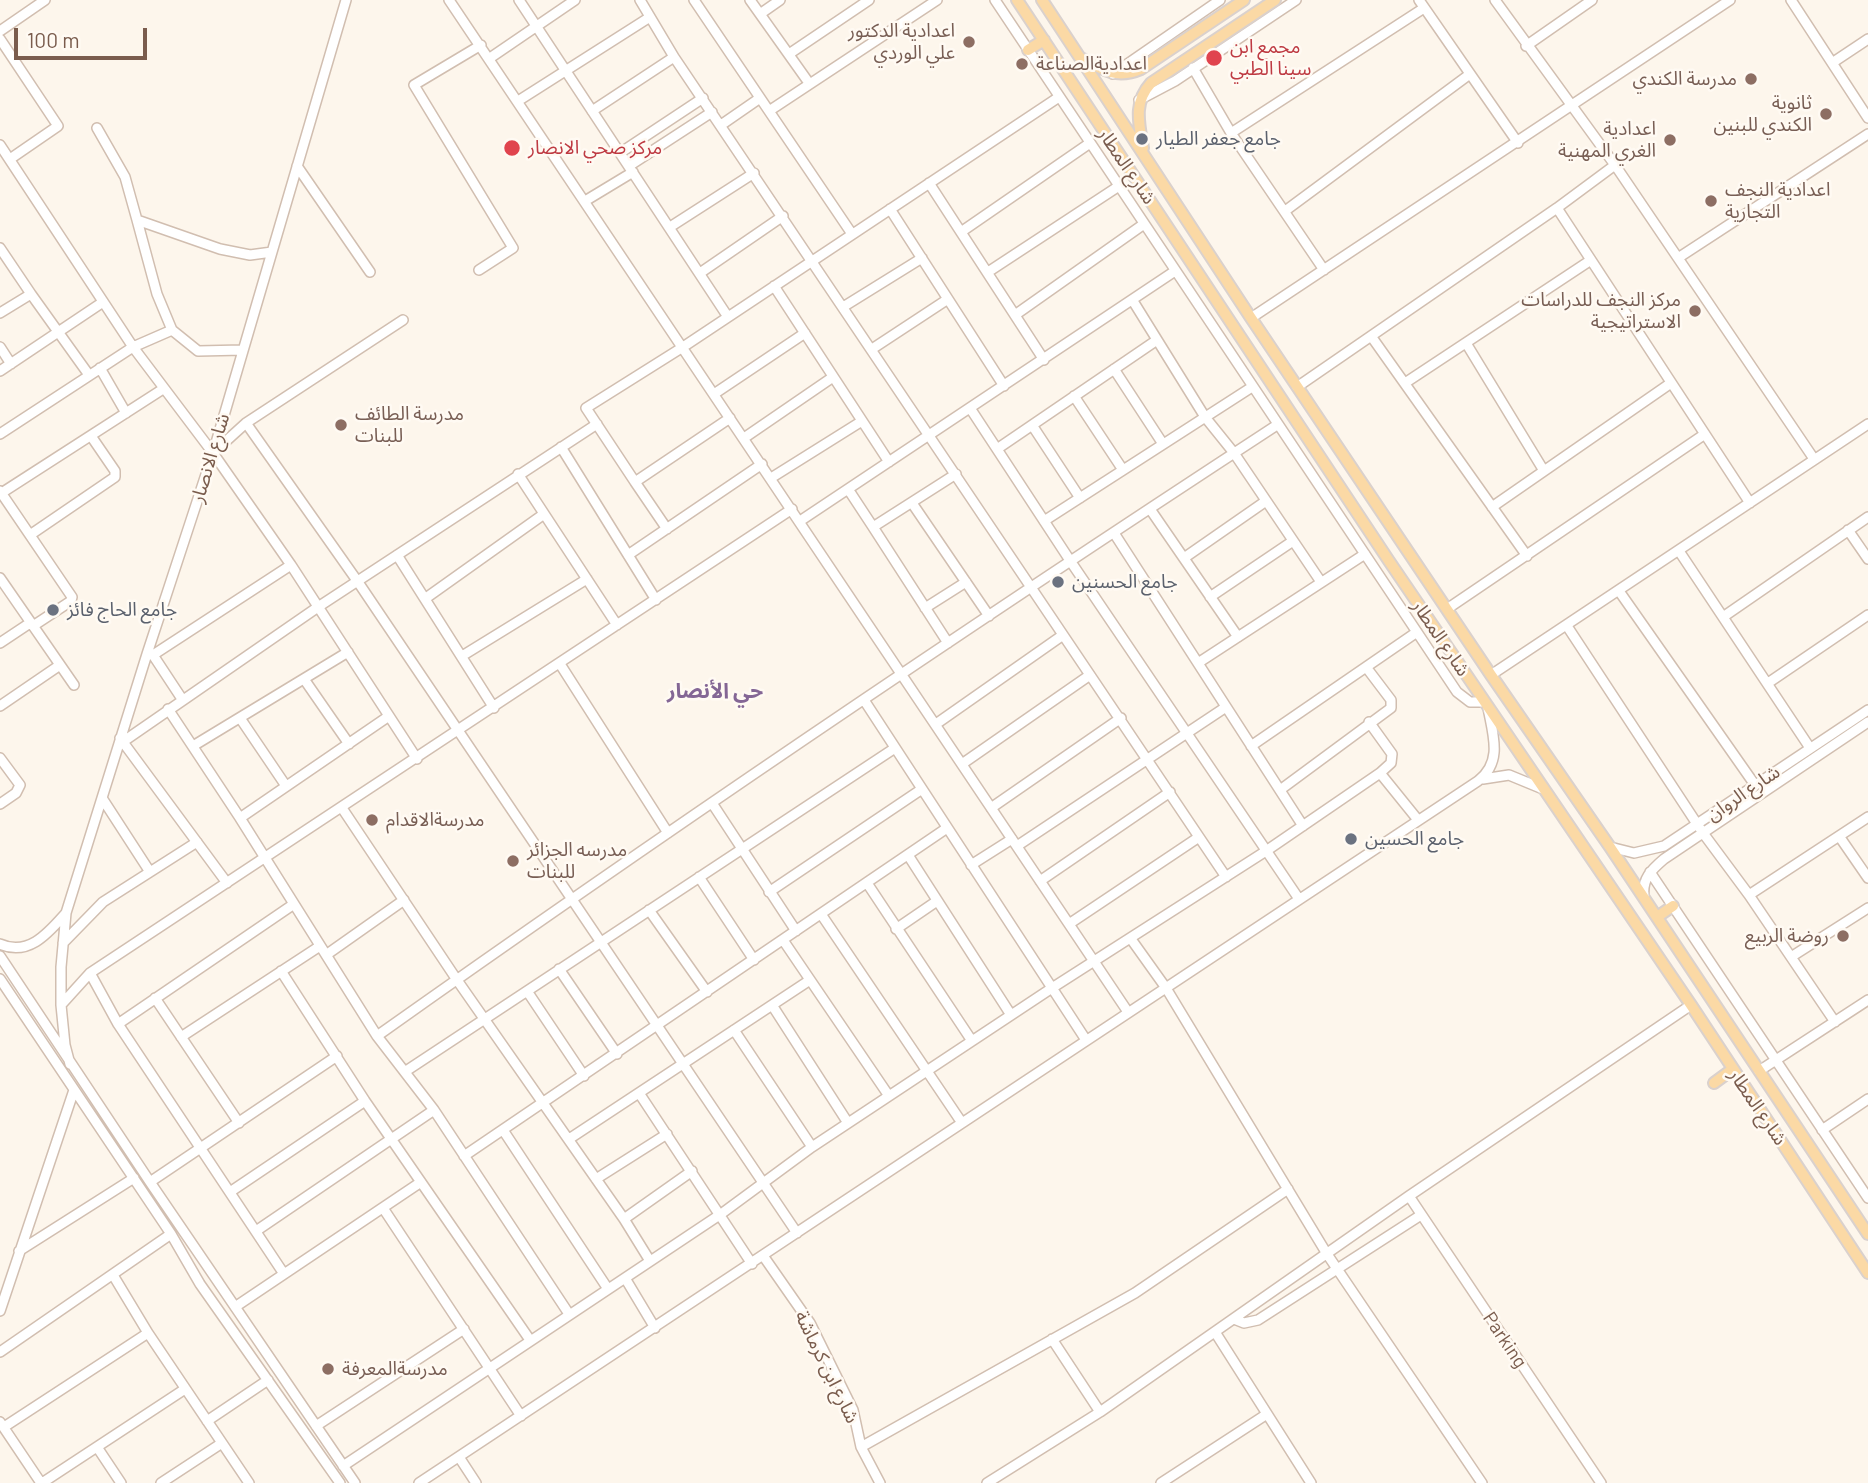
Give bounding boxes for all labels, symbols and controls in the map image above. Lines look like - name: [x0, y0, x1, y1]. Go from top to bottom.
- scale bar: [18, 14, 150, 58]
- place label: اعدادية الدكتور علي الوردي: [848, 20, 955, 64]
- text: 100 m: [27, 27, 80, 52]
- marker: اعدادية الدكتور علي الوردي: [961, 34, 977, 50]
- place label: مجمع ابن سينا الطبي: [1230, 36, 1311, 80]
- marker: مجمع ابن سينا الطبي: [1204, 48, 1224, 68]
- place label: اعداديةالصناعة: [1036, 53, 1147, 75]
- marker: اعداديةالصناعة: [1014, 56, 1030, 72]
- place label: مدرسة الكندي: [1632, 68, 1737, 90]
- marker: مدرسة الكندي: [1743, 71, 1759, 87]
- place label: ثانوية الكندي للبنين: [1713, 92, 1812, 136]
- marker: ثانوية الكندي للبنين: [1818, 106, 1834, 122]
- place label: اعدادية الغري المهنية: [1558, 118, 1656, 162]
- street label: شارع المطار: [1093, 123, 1161, 209]
- place label: جامع جعفر الطيار: [1156, 128, 1281, 150]
- marker: جامع جعفر الطيار: [1134, 131, 1150, 147]
- marker: اعدادية الغري المهنية: [1662, 132, 1678, 148]
- place label: مركز صحي الانصار: [528, 137, 662, 159]
- marker: مركز صحي الانصار: [502, 138, 522, 158]
- place label: اعدادية النجف التجارية: [1725, 179, 1830, 223]
- marker: اعدادية النجف التجارية: [1703, 193, 1719, 209]
- place label: مركز النجف للدراسات الاستراتيجية: [1521, 289, 1681, 333]
- marker: مركز النجف للدراسات الاستراتيجية: [1687, 303, 1703, 319]
- place label: مدرسة الطائف للبنات: [355, 403, 464, 447]
- street label: شارع الانصار: [186, 411, 234, 505]
- marker: مدرسة الطائف للبنات: [333, 417, 349, 433]
- place label: جامع الحسنين: [1072, 571, 1178, 593]
- marker: جامع الحسنين: [1050, 574, 1066, 590]
- street label: شارع المطار: [1407, 595, 1475, 681]
- place label: جامع الحاج فائز: [67, 599, 177, 621]
- marker: جامع الحاج فائز: [45, 602, 61, 618]
- district label: حي الأنصار: [667, 678, 763, 704]
- street label: شارع الروان: [1702, 760, 1784, 826]
- place label: مدرسةالاقدام: [386, 809, 485, 831]
- marker: مدرسةالاقدام: [364, 812, 380, 828]
- place label: جامع الحسين: [1365, 828, 1464, 850]
- marker: جامع الحسين: [1343, 831, 1359, 847]
- place label: مدرسه الجزائر للبنات: [527, 839, 627, 883]
- marker: مدرسه الجزائر للبنات: [505, 853, 521, 869]
- place label: روضة الربيع: [1745, 925, 1829, 947]
- marker: روضة الربيع: [1835, 928, 1851, 944]
- street label: شارع المطار: [1724, 1064, 1792, 1150]
- street label: شارع ابن كرماشة: [790, 1307, 864, 1427]
- street label: Parking: [1478, 1308, 1532, 1372]
- place label: مدرسةالمعرفة: [342, 1358, 448, 1380]
- marker: مدرسةالمعرفة: [320, 1361, 336, 1377]

